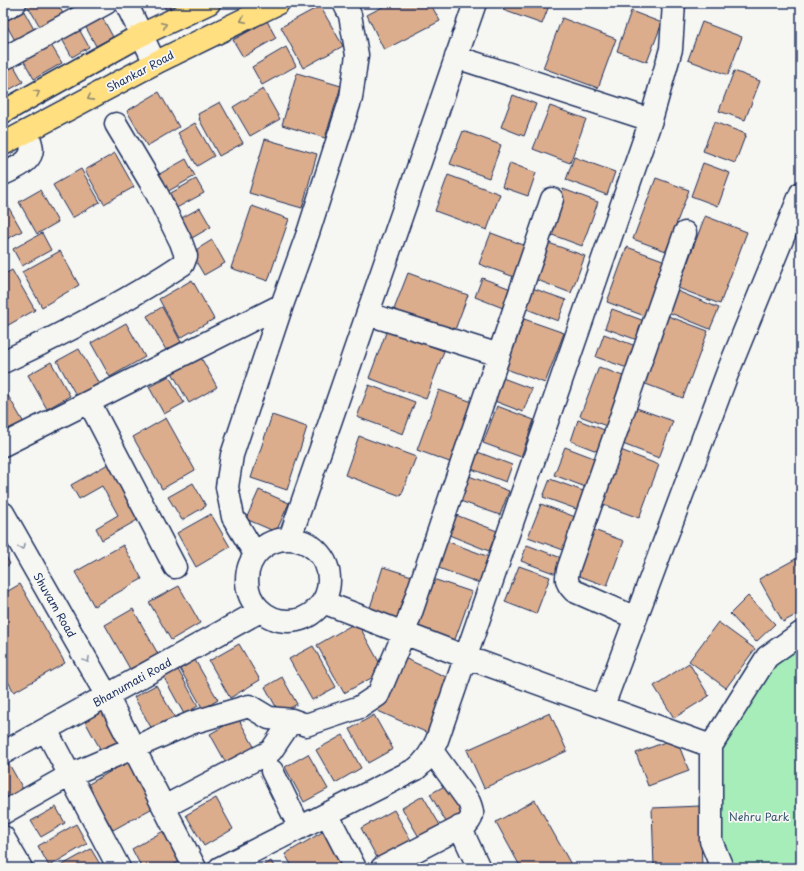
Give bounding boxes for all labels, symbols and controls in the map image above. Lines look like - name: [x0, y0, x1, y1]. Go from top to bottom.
- one-way arrow: [240, 15, 248, 23]
- one-way arrow: [159, 22, 167, 30]
- street label: Shankar Road: [103, 46, 177, 96]
- one-way arrow: [33, 91, 40, 98]
- one-way arrow: [87, 93, 94, 100]
- one-way arrow: [18, 543, 25, 550]
- street label: Shuvam Road: [29, 569, 81, 641]
- street label: Bhanumati Road: [89, 653, 175, 711]
- one-way arrow: [82, 656, 89, 663]
- park label: Nehru Park: [729, 808, 790, 825]

